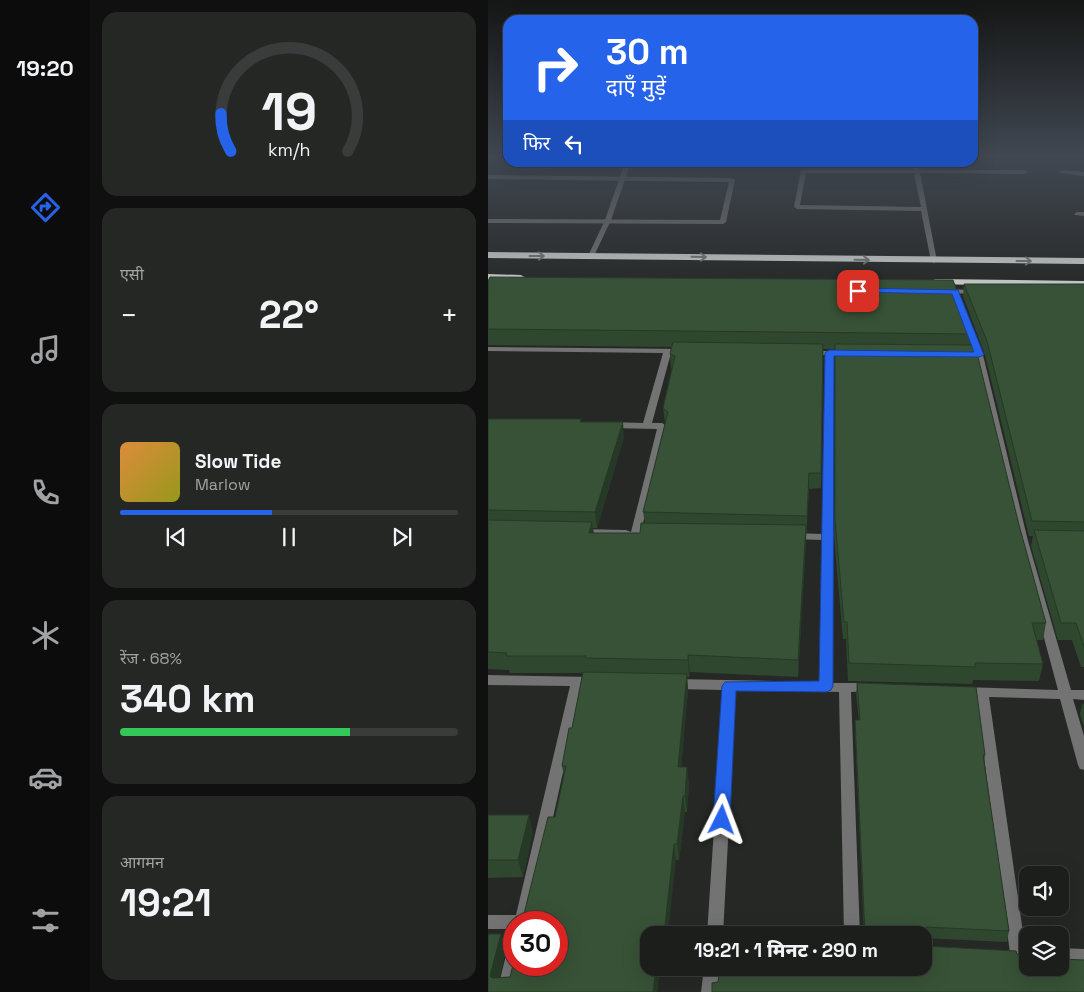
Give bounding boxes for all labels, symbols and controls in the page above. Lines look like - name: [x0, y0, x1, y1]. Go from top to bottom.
- text: 30 m: [606, 30, 689, 74]
- icon: right: [523, 35, 588, 100]
- text: 19:20: [16, 54, 74, 82]
- text: दाएँ मुड़ें: [606, 73, 666, 101]
- text: 19: [261, 79, 317, 145]
- icon: left: [560, 130, 588, 158]
- text: फिर: [523, 131, 550, 156]
- text: km/h: [268, 138, 310, 161]
- icon: directions: [28, 190, 63, 225]
- one-way arrow: [528, 251, 544, 260]
- one-way arrow: [690, 252, 707, 262]
- one-way arrow: [853, 255, 869, 265]
- one-way arrow: [1016, 256, 1032, 266]
- text: एसी: [120, 264, 144, 285]
- pin: [837, 270, 879, 312]
- icon: arrive: [844, 277, 872, 305]
- text: 22°: [259, 291, 319, 339]
- text: −: [120, 297, 137, 333]
- text: +: [441, 297, 458, 333]
- icon: music: [28, 332, 63, 367]
- text: Slow Tide: [195, 449, 281, 474]
- text: Marlow: [195, 474, 251, 495]
- icon: phone: [28, 475, 63, 510]
- icon: previous: [162, 523, 190, 551]
- icon: pause: [275, 523, 303, 551]
- icon: next: [388, 523, 416, 551]
- icon: climate: [28, 618, 63, 653]
- text: रेंज · 68%: [120, 648, 182, 669]
- text: 340 km: [120, 675, 255, 723]
- icon: car: [28, 760, 63, 795]
- position arrow: [695, 793, 747, 845]
- text: आगमन: [120, 852, 164, 873]
- map controls: [1019, 866, 1069, 976]
- button: sound: [1019, 866, 1069, 916]
- text: 19:21: [120, 879, 212, 927]
- icon: filters: [28, 903, 63, 938]
- speed limit sign: 30: [503, 911, 568, 976]
- button: layers: [1019, 926, 1069, 976]
- text: 19:21 · 1 मिनट · 290 m: [694, 938, 878, 963]

